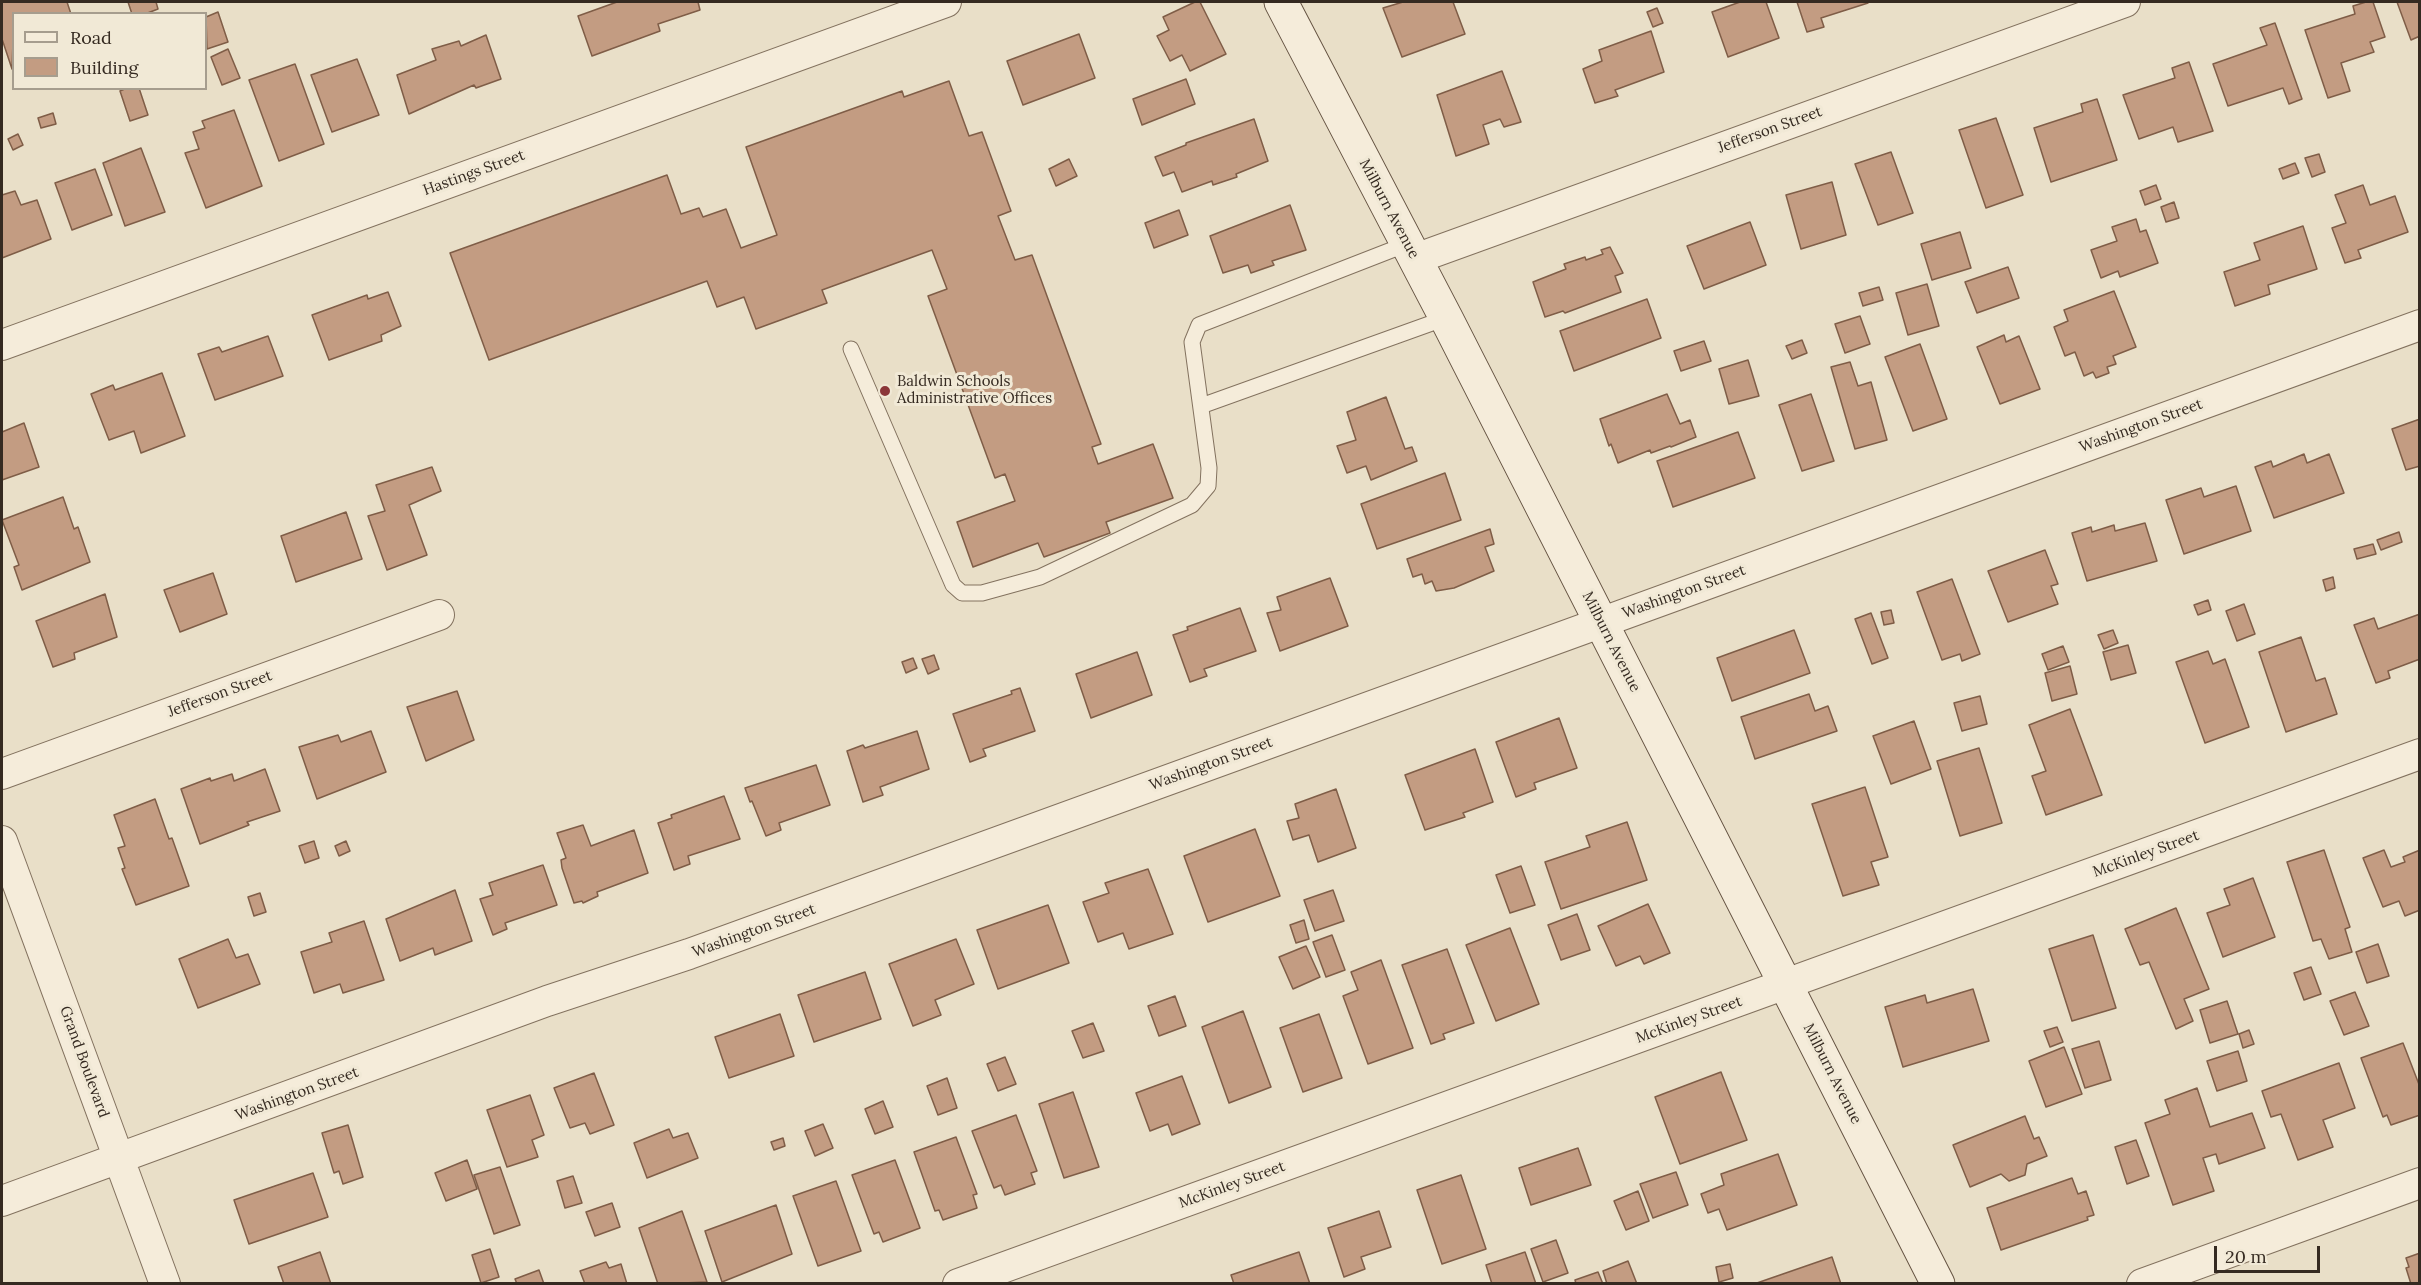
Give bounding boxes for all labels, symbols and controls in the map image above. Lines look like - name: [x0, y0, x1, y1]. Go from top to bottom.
- legend: [12, 12, 207, 90]
- text: Road: [70, 26, 112, 49]
- text: Building: [70, 56, 138, 79]
- street label: Jefferson Street: [1715, 103, 1825, 157]
- street label: Hastings Street: [421, 146, 527, 200]
- street label: Milburn Avenue: [1355, 156, 1423, 262]
- place label: Baldwin Schools Administrative Offices: [897, 373, 1052, 408]
- marker: Baldwin Schools Administrative Offices: [878, 384, 892, 398]
- street label: Washington Street: [2077, 395, 2205, 457]
- street label: Washington Street: [1620, 561, 1748, 623]
- street label: Milburn Avenue: [1578, 589, 1644, 695]
- street label: Jefferson Street: [165, 667, 275, 721]
- street label: Washington Street: [1147, 733, 1275, 795]
- street label: McKinley Street: [2091, 826, 2201, 882]
- street label: Washington Street: [690, 900, 818, 962]
- street label: McKinley Street: [1634, 992, 1744, 1048]
- street label: Grand Boulevard: [55, 1004, 113, 1120]
- street label: Milburn Avenue: [1799, 1021, 1865, 1127]
- street label: Washington Street: [233, 1063, 361, 1125]
- street label: McKinley Street: [1177, 1157, 1287, 1213]
- scale bar: [2217, 1234, 2324, 1272]
- text: 20 m: [2225, 1245, 2267, 1268]

